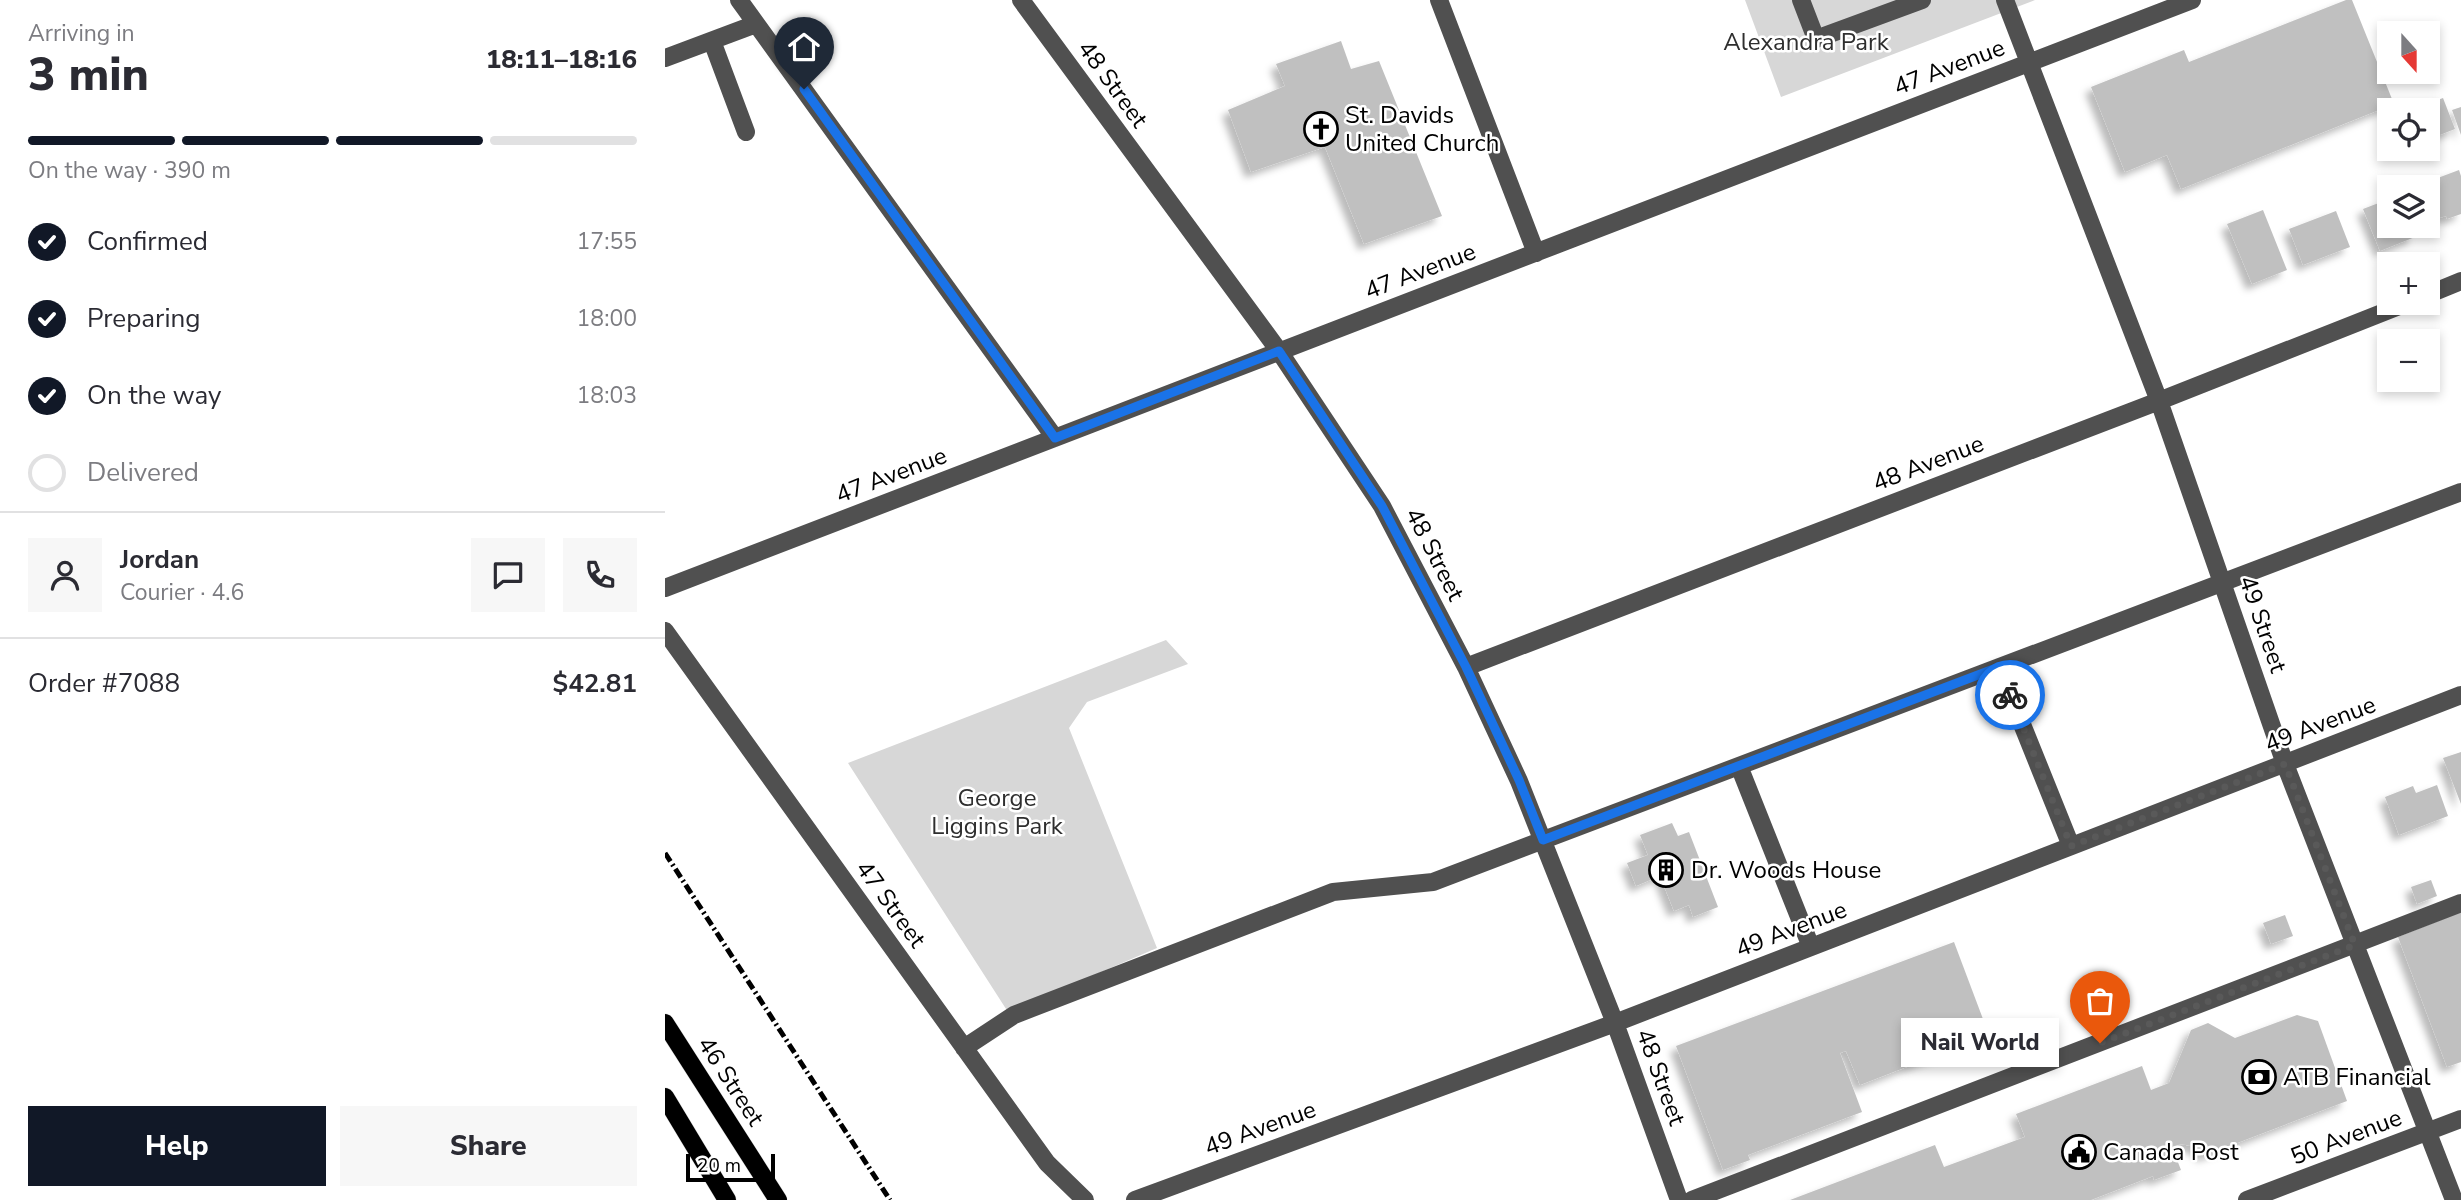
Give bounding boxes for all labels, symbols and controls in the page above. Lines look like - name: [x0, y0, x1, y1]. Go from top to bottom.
- pin: [774, 17, 834, 89]
- text: Arriving in: [28, 18, 135, 49]
- north arrow: [2377, 21, 2439, 84]
- map controls: [2377, 21, 2440, 392]
- park label: Alexandra Park: [1723, 26, 1890, 58]
- icon: home: [785, 28, 823, 66]
- street label: 47 Avenue: [1889, 31, 2009, 103]
- street label: 48 Street: [1071, 34, 1156, 135]
- text: 18:11–18:16: [486, 42, 637, 77]
- text: 3 min: [28, 43, 149, 106]
- button: locate: [2377, 98, 2440, 161]
- place label: St. Davids United Church: [1345, 99, 1499, 159]
- church icon: St. Davids United Church: [1302, 110, 1340, 148]
- text: On the way · 390 m: [28, 155, 231, 186]
- button: layers: [2377, 175, 2440, 238]
- icon: check: [28, 223, 66, 261]
- text: Confirmed: [87, 224, 208, 259]
- text: 17:55: [577, 226, 637, 257]
- street label: 47 Avenue: [1360, 235, 1480, 307]
- button: +: [2377, 252, 2440, 315]
- icon: check: [28, 300, 66, 338]
- text: Preparing: [87, 301, 200, 336]
- text: 18:00: [577, 303, 637, 334]
- button: −: [2377, 329, 2440, 392]
- icon: check: [28, 377, 66, 415]
- text: On the way: [87, 378, 221, 413]
- text: 18:03: [577, 380, 637, 411]
- street label: 48 Avenue: [1868, 427, 1988, 499]
- street label: 47 Avenue: [831, 439, 951, 511]
- text: Delivered: [87, 455, 199, 490]
- street label: 48 Street: [1398, 502, 1472, 607]
- button: person: [28, 538, 102, 612]
- button: chat: [471, 538, 545, 612]
- button: phone: [563, 538, 637, 612]
- text: Jordan: [120, 542, 199, 577]
- street label: 49 Street: [2232, 571, 2295, 677]
- text: Courier · 4.6: [120, 577, 244, 608]
- courier: [1975, 660, 2045, 730]
- text: Order #7088: [28, 666, 180, 701]
- text: $42.81: [553, 666, 637, 701]
- icon: bike: [1991, 676, 2029, 714]
- street label: 49 Avenue: [2260, 688, 2380, 760]
- park label: George Liggins Park: [931, 782, 1064, 842]
- building icon: Dr. Woods House: [1647, 851, 1685, 889]
- street label: 47 Street: [849, 854, 934, 955]
- place label: Dr. Woods House: [1691, 854, 1881, 886]
- street label: 49 Avenue: [1731, 893, 1851, 965]
- pin: [2070, 971, 2130, 1043]
- icon: bag: [2081, 982, 2119, 1020]
- callout: Nail World: [1901, 1018, 2058, 1068]
- street label: 48 Street: [1629, 1024, 1693, 1130]
- text: Nail World: [1920, 1027, 2040, 1058]
- street label: 46 Street: [690, 1030, 772, 1132]
- bank icon: ATB Financial: [2240, 1058, 2278, 1096]
- place label: ATB Financial: [2283, 1061, 2431, 1093]
- street label: 49 Avenue: [1200, 1093, 1320, 1163]
- street label: 50 Avenue: [2286, 1101, 2406, 1173]
- button: Help: [28, 1106, 326, 1186]
- button: Share: [340, 1106, 637, 1186]
- public building icon: Canada Post: [2060, 1133, 2098, 1171]
- place label: Canada Post: [2103, 1136, 2239, 1168]
- scale bar: [686, 1151, 775, 1183]
- text: 20 m: [697, 1153, 741, 1179]

